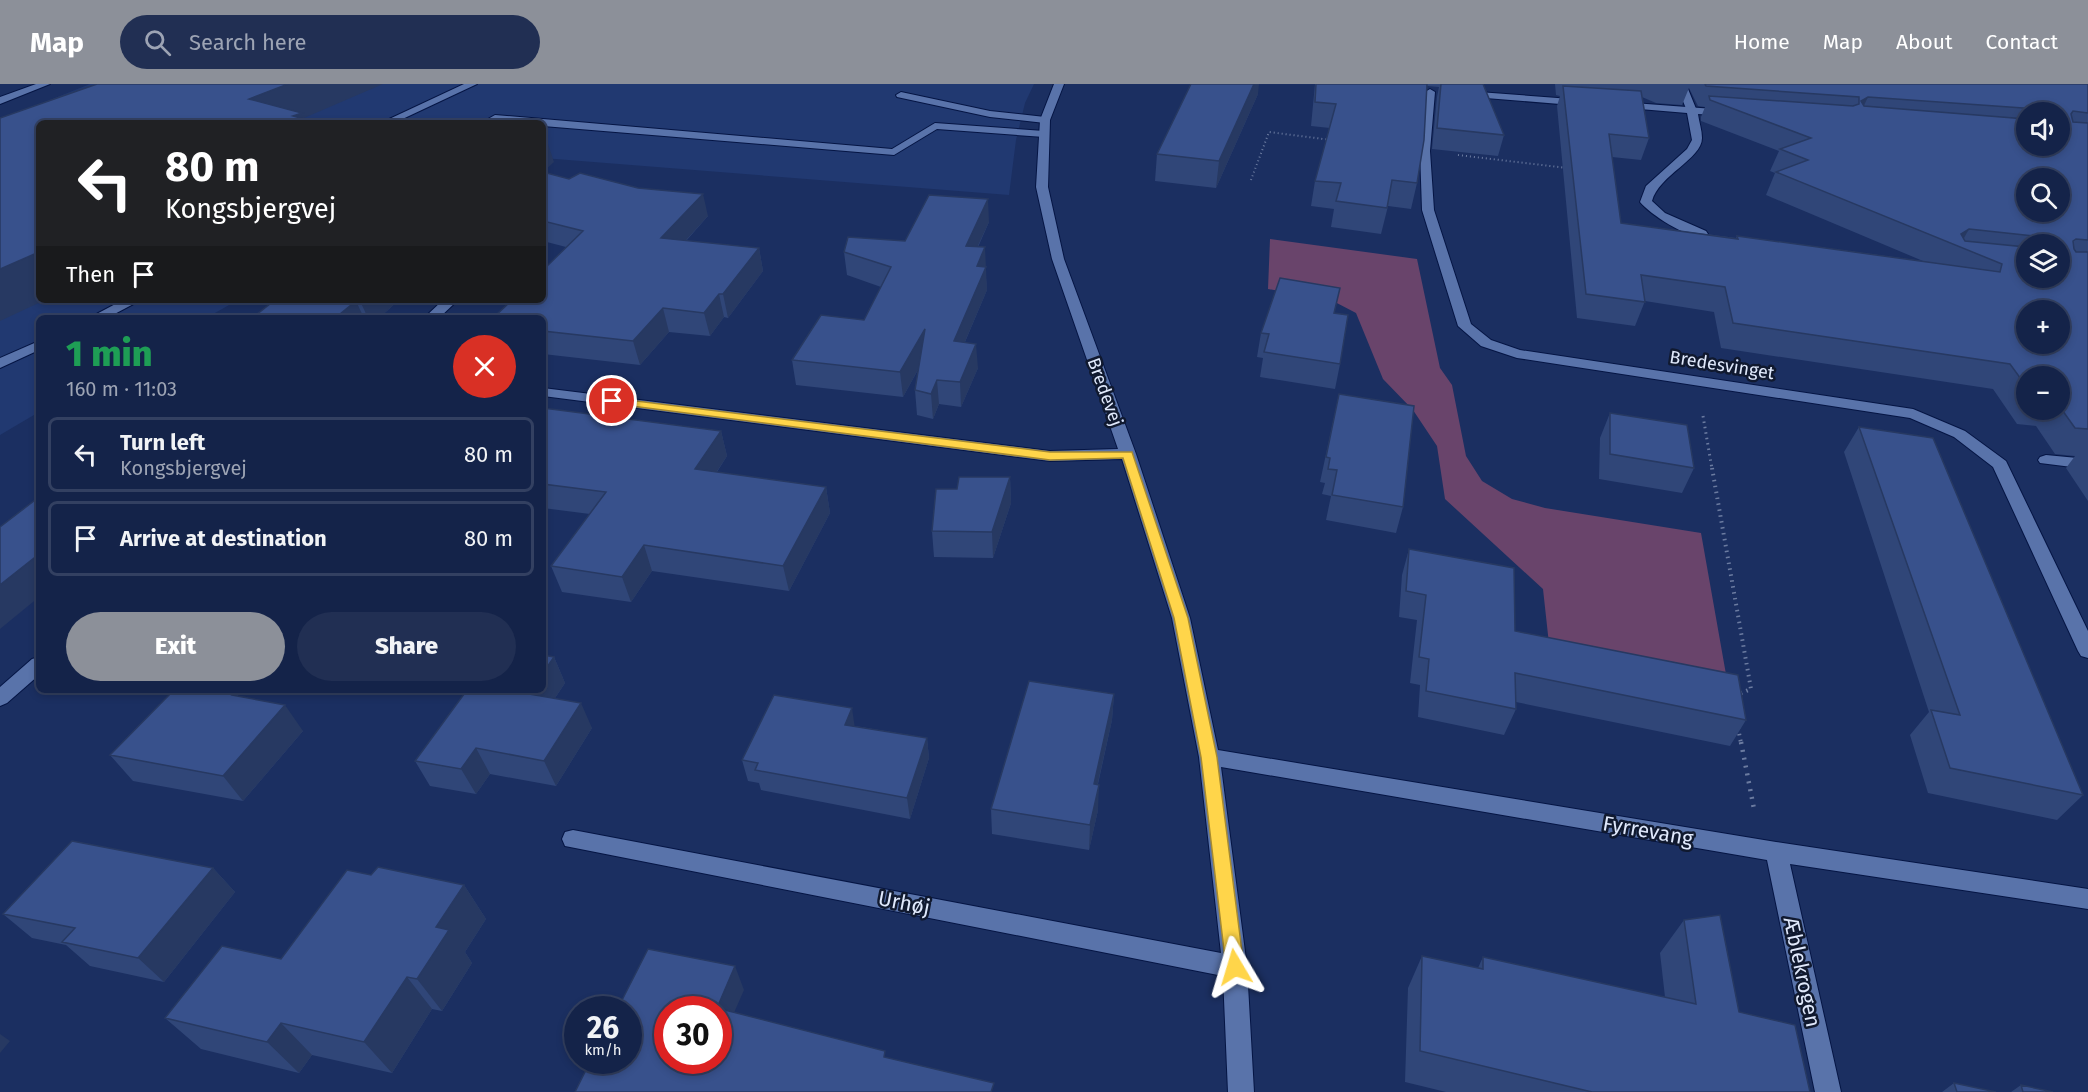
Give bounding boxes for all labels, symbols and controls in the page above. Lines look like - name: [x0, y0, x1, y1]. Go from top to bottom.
- search box: [120, 15, 540, 69]
- text: Map: [30, 26, 84, 59]
- icon: search: [141, 26, 174, 59]
- text: Search here: [189, 29, 307, 56]
- text: Home: [1734, 29, 1790, 55]
- text: Map: [1823, 29, 1863, 55]
- text: About: [1896, 29, 1953, 55]
- text: Contact: [1986, 29, 2058, 55]
- map controls: [2016, 102, 2070, 420]
- button: sound: [2016, 102, 2070, 156]
- text: 80 m: [165, 142, 259, 192]
- icon: left: [66, 144, 144, 222]
- button: search: [2016, 168, 2070, 222]
- text: Kongsbjergvej: [165, 193, 336, 225]
- button: layers: [2016, 234, 2070, 288]
- icon: arrive: [127, 258, 160, 291]
- text: Then: [66, 261, 115, 288]
- button: +: [2016, 300, 2070, 354]
- text: 1 min: [66, 332, 152, 376]
- button: close: [453, 335, 516, 398]
- street label: Bredesvinget: [1668, 346, 1776, 384]
- street label: Bredevej: [1082, 355, 1128, 429]
- button: −: [2016, 366, 2070, 420]
- pin: [586, 375, 637, 426]
- text: 160 m · 11:03: [66, 377, 177, 401]
- icon: arrive: [595, 384, 628, 417]
- text: Turn left: [120, 429, 205, 456]
- icon: left: [69, 438, 102, 471]
- text: 80 m: [464, 441, 513, 468]
- text: Kongsbjergvej: [120, 456, 247, 480]
- icon: arrive: [69, 522, 102, 555]
- text: Arrive at destination: [120, 525, 327, 552]
- text: 80 m: [464, 525, 513, 552]
- button: Exit: [66, 612, 285, 681]
- button: Share: [297, 612, 516, 681]
- street label: Fyrrevang: [1601, 810, 1695, 852]
- street label: Urhøj: [876, 885, 932, 921]
- street label: Æblekrogen: [1777, 914, 1826, 1029]
- position arrow: [1203, 935, 1267, 999]
- speed limit sign: 30: [654, 996, 732, 1074]
- text: 26: [587, 1010, 619, 1046]
- text: km/h: [584, 1041, 622, 1059]

